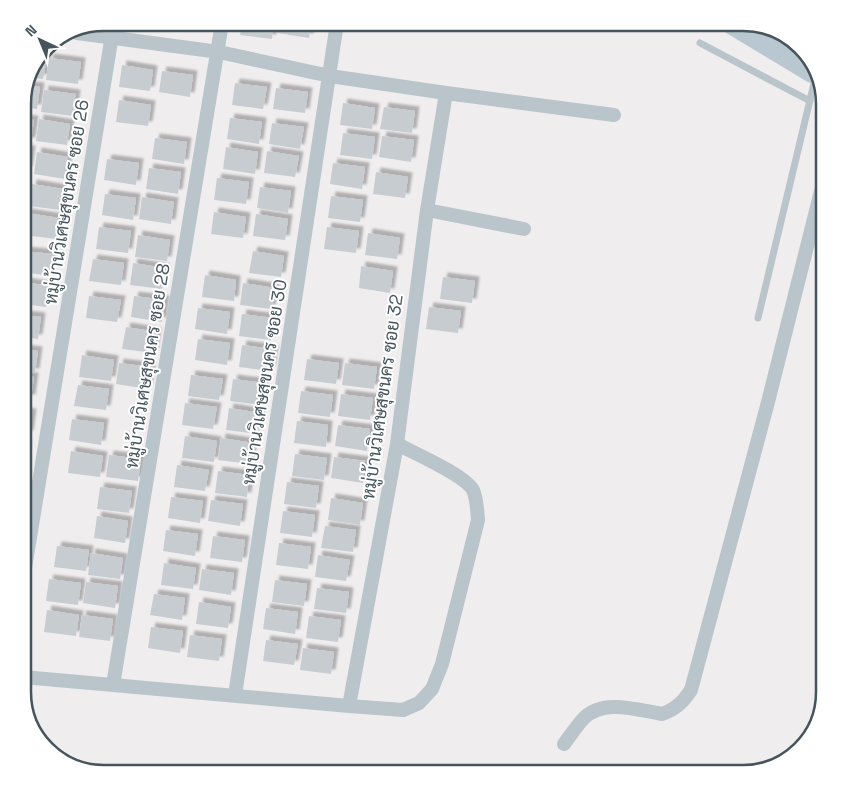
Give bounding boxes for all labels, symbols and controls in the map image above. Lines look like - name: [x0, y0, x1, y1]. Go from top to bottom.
- north arrow: [15, 15, 65, 65]
- text: N: [21, 21, 41, 40]
- street label: หมู่บ้านวิเศษสุขนคร ซอย 26: [38, 98, 96, 307]
- street label: หมู่บ้านวิเศษสุขนคร ซอย 28: [119, 262, 177, 471]
- street label: หมู่บ้านวิเศษสุขนคร ซอย 30: [236, 278, 294, 487]
- street label: หมู่บ้านวิเศษสุขนคร ซอย 32: [356, 293, 410, 501]

